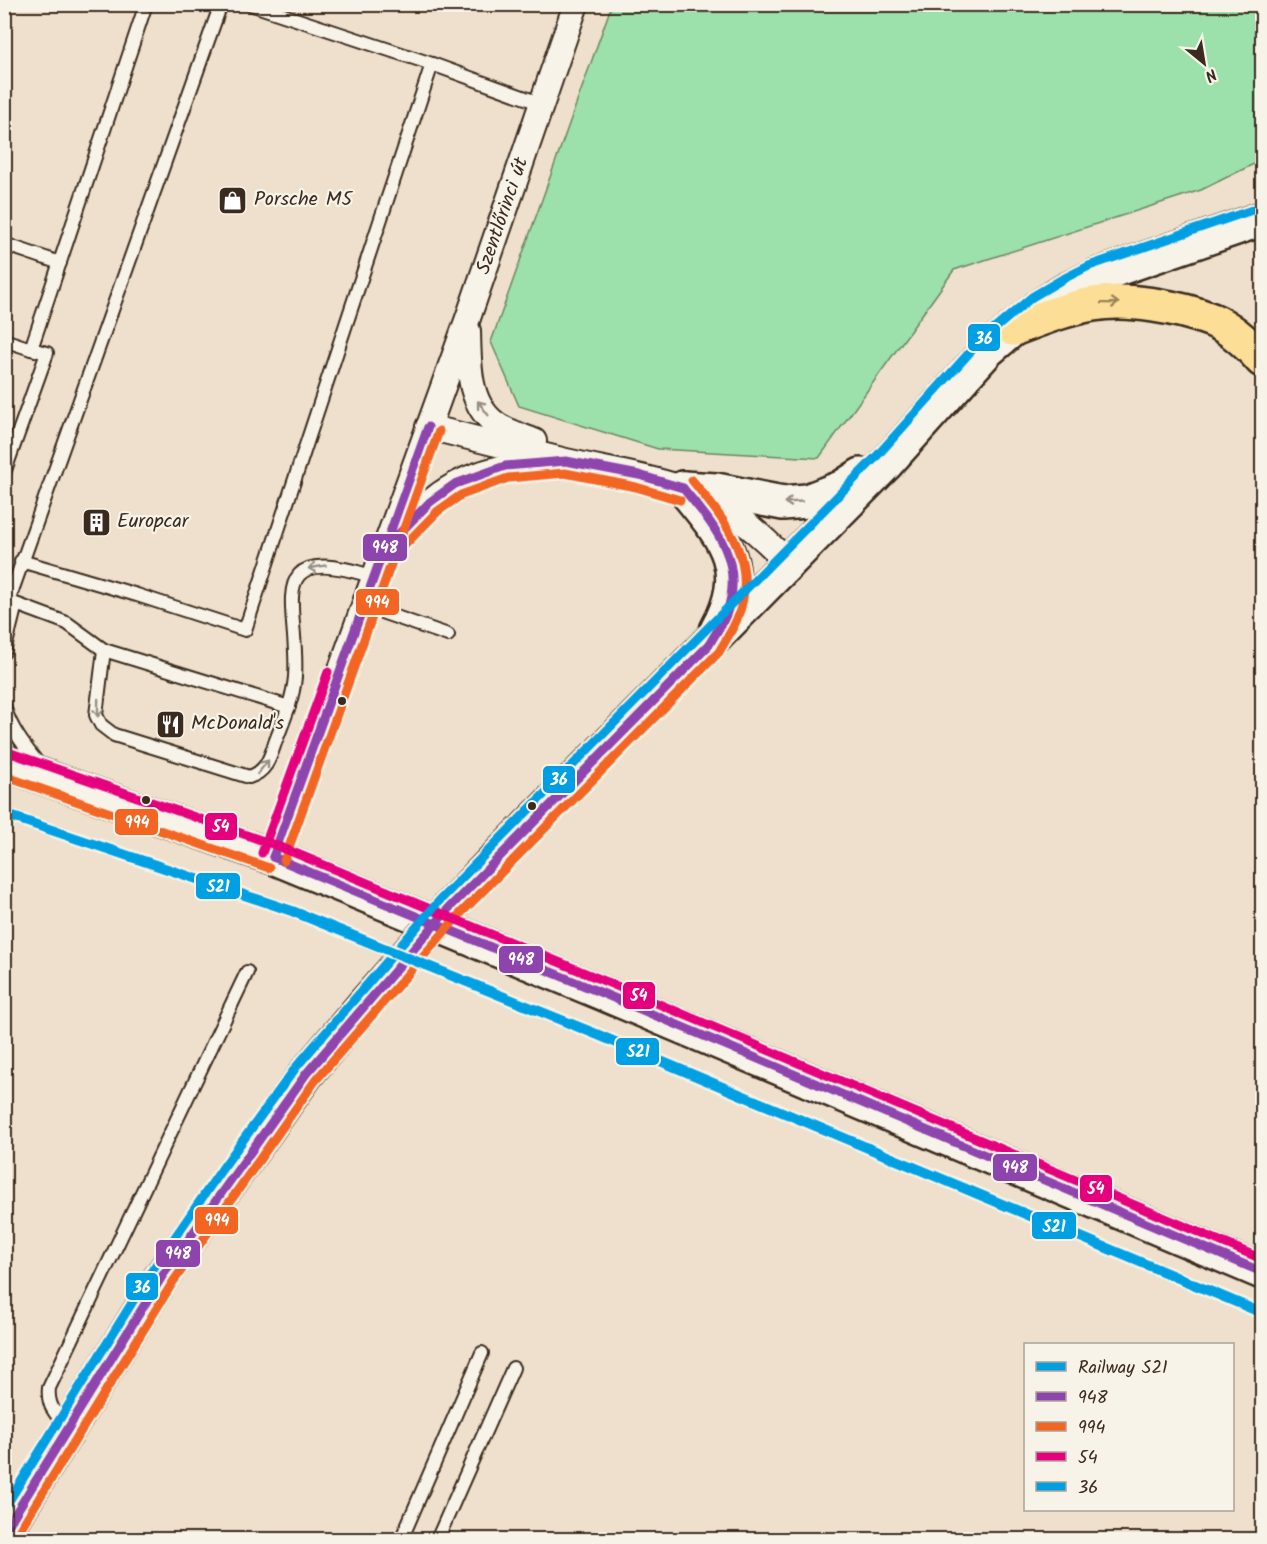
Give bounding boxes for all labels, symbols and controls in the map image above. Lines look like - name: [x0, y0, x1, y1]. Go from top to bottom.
- north arrow: [1174, 33, 1234, 93]
- text: N: [1200, 61, 1221, 88]
- street label: Szentlőrinci út: [468, 153, 538, 279]
- shop icon: Porsche M5: [217, 184, 249, 216]
- place label: Porsche M5: [254, 184, 353, 216]
- one-way arrow: [1099, 297, 1119, 309]
- line badge: 36: [967, 323, 1001, 352]
- text: 36: [974, 327, 993, 352]
- one-way arrow: [476, 400, 489, 416]
- one-way arrow: [784, 497, 804, 508]
- building icon: Europcar: [80, 506, 112, 538]
- place label: Europcar: [117, 506, 190, 538]
- line badge: 948: [362, 533, 408, 562]
- text: 948: [372, 536, 399, 561]
- one-way arrow: [308, 562, 327, 573]
- line badge: 994: [355, 588, 400, 616]
- text: 994: [365, 591, 390, 616]
- unlabelled marker: [336, 695, 348, 707]
- one-way arrow: [92, 698, 104, 717]
- restaurant icon: McDonald's: [154, 708, 186, 740]
- place label: McDonald's: [191, 708, 284, 740]
- one-way arrow: [257, 759, 270, 775]
- line badge: 36: [542, 765, 576, 794]
- text: 36: [549, 768, 568, 793]
- unlabelled marker: [140, 794, 152, 806]
- unlabelled marker: [526, 800, 538, 812]
- line badge: 994: [114, 808, 159, 836]
- text: 994: [125, 811, 150, 836]
- line badge: 54: [204, 812, 238, 841]
- text: 54: [212, 815, 230, 840]
- line badge: S21: [195, 872, 241, 900]
- text: S21: [207, 875, 230, 900]
- line badge: 948: [498, 945, 544, 974]
- text: 948: [508, 948, 535, 973]
- line badge: 54: [622, 981, 656, 1010]
- text: 54: [630, 984, 648, 1009]
- line badge: S21: [615, 1037, 660, 1066]
- text: S21: [627, 1040, 650, 1065]
- line badge: 948: [992, 1153, 1038, 1182]
- text: 948: [1002, 1156, 1029, 1181]
- line badge: 54: [1079, 1174, 1113, 1203]
- text: 54: [1087, 1177, 1105, 1202]
- line badge: 994: [194, 1206, 239, 1235]
- text: 994: [205, 1209, 230, 1234]
- line badge: S21: [1031, 1211, 1077, 1240]
- text: S21: [1043, 1215, 1066, 1240]
- line badge: 948: [155, 1239, 201, 1268]
- text: 948: [165, 1242, 192, 1267]
- line badge: 36: [125, 1272, 159, 1301]
- text: 36: [132, 1276, 151, 1301]
- legend: [1024, 1343, 1234, 1511]
- text: Railway S21: [1078, 1354, 1168, 1383]
- text: 948: [1078, 1384, 1108, 1413]
- text: 994: [1078, 1414, 1106, 1443]
- text: 54: [1078, 1444, 1098, 1473]
- text: 36: [1078, 1474, 1098, 1503]

